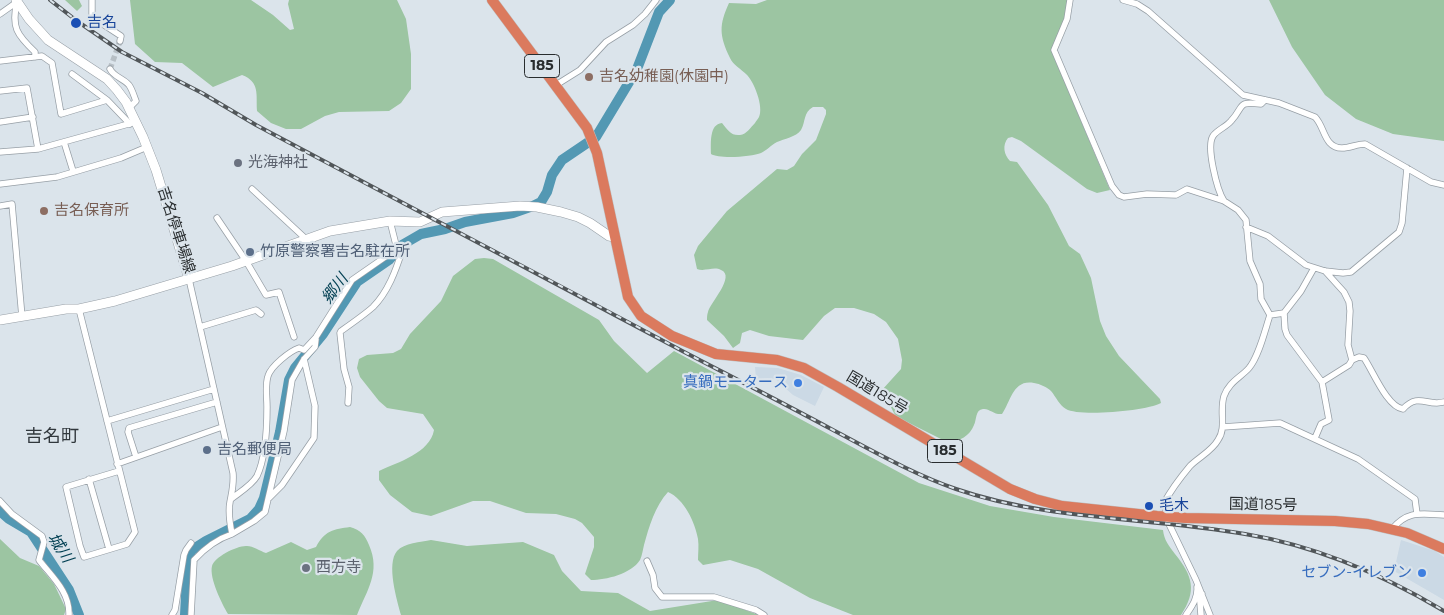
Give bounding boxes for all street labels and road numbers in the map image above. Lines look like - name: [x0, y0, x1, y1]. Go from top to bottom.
- road number: 185: [524, 54, 560, 78]
- street label: 吉名停車場線: [154, 184, 198, 276]
- street label: 国道185号: [843, 368, 911, 418]
- road number: 185: [928, 440, 962, 462]
- street label: 国道185号: [1229, 495, 1297, 515]

